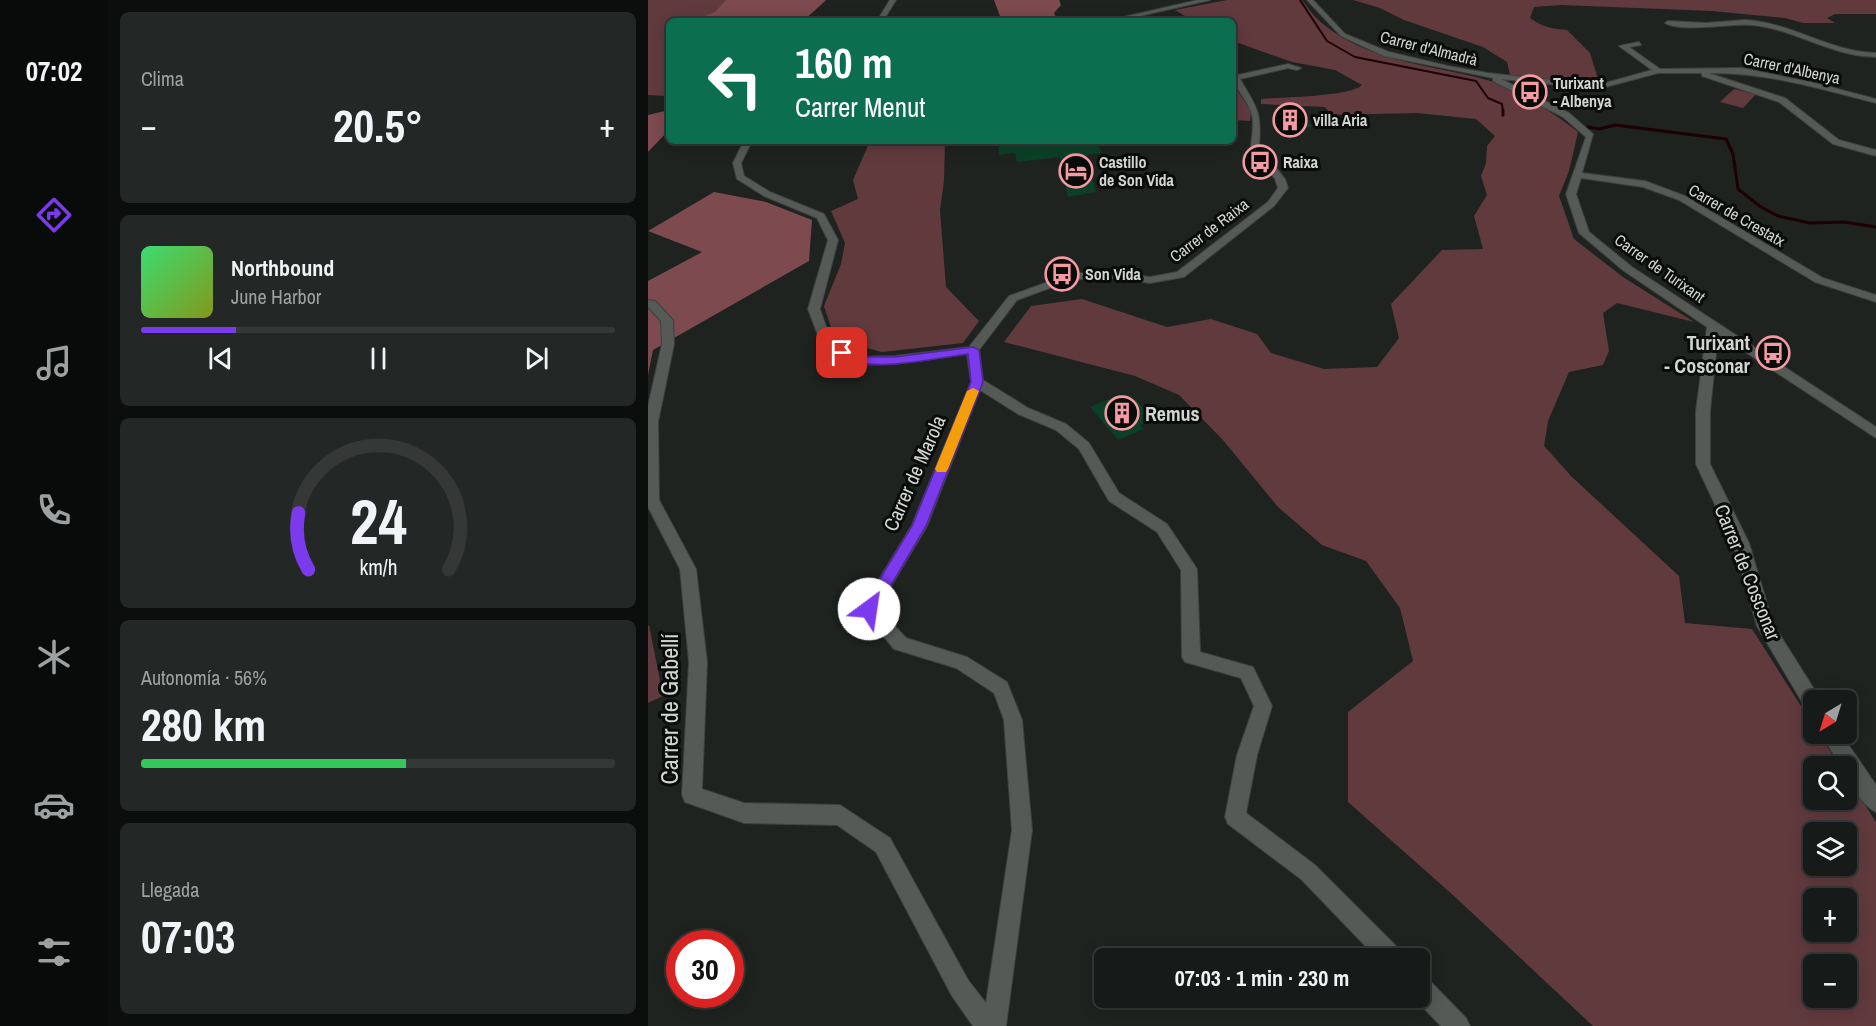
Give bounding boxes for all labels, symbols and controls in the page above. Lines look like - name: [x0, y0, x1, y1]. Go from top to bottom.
- street label: Carrer d'Almadrà: [1378, 25, 1481, 71]
- text: 160 m: [795, 35, 893, 91]
- icon: left: [696, 42, 774, 120]
- street label: Carrer d'Albenya: [1742, 47, 1843, 89]
- text: 07:02: [26, 53, 82, 89]
- text: Clima: [141, 65, 184, 92]
- place label: Turixant - Albenya: [1553, 72, 1612, 112]
- bus stop icon: Turixant - Albenya: [1512, 74, 1548, 110]
- text: Carrer Menut: [795, 89, 925, 125]
- text: 20.5°: [333, 95, 423, 156]
- building icon: villa Aria: [1272, 102, 1308, 138]
- text: −: [141, 103, 157, 147]
- text: +: [599, 103, 615, 147]
- place label: villa Aria: [1313, 109, 1368, 131]
- bus stop icon: Raixa: [1242, 144, 1278, 180]
- place label: Castillo de Son Vida: [1099, 151, 1175, 191]
- place label: Raixa: [1283, 151, 1319, 173]
- hotel icon: Castillo de Son Vida: [1058, 153, 1094, 189]
- street label: Carrer de Crestatx: [1685, 178, 1790, 252]
- street label: Carrer de Raixa: [1165, 193, 1253, 267]
- icon: directions: [33, 194, 75, 236]
- street label: Carrer de Turixant: [1610, 229, 1710, 308]
- text: Northbound: [231, 253, 334, 283]
- bus stop icon: Son Vida: [1044, 256, 1080, 292]
- place label: Son Vida: [1085, 263, 1142, 285]
- text: June Harbor: [231, 283, 321, 310]
- pin: [816, 327, 867, 378]
- place label: Turixant - Cosconar: [1664, 329, 1751, 379]
- bus stop icon: Turixant - Cosconar: [1755, 335, 1791, 371]
- icon: arrive: [825, 336, 858, 369]
- icon: music: [33, 342, 75, 384]
- icon: previous: [204, 342, 237, 375]
- icon: pause: [362, 342, 395, 375]
- icon: next: [520, 342, 553, 375]
- building icon: Remus: [1104, 395, 1140, 431]
- place label: Remus: [1145, 400, 1200, 427]
- street label: Carrer de Marola: [876, 411, 952, 535]
- text: 24: [350, 479, 406, 563]
- icon: phone: [33, 489, 75, 531]
- street label: Carrer de Cosconar: [1709, 500, 1788, 644]
- text: km/h: [359, 553, 397, 582]
- position arrow: [837, 577, 901, 641]
- street label: Carrer de Gabellí: [653, 633, 685, 784]
- icon: climate: [33, 636, 75, 678]
- text: Autonomía · 56%: [141, 664, 267, 691]
- north arrow: [1803, 690, 1857, 744]
- map controls: [1803, 690, 1857, 1008]
- text: 280 km: [141, 694, 266, 755]
- button: search: [1803, 756, 1857, 810]
- icon: car: [33, 784, 75, 826]
- button: layers: [1803, 822, 1857, 876]
- text: Llegada: [141, 876, 199, 903]
- button: +: [1803, 888, 1857, 942]
- text: 07:03: [141, 906, 235, 967]
- speed limit sign: 30: [666, 930, 744, 1008]
- icon: filters: [33, 931, 75, 973]
- button: −: [1803, 954, 1857, 1008]
- text: 07:03 · 1 min · 230 m: [1175, 963, 1349, 993]

